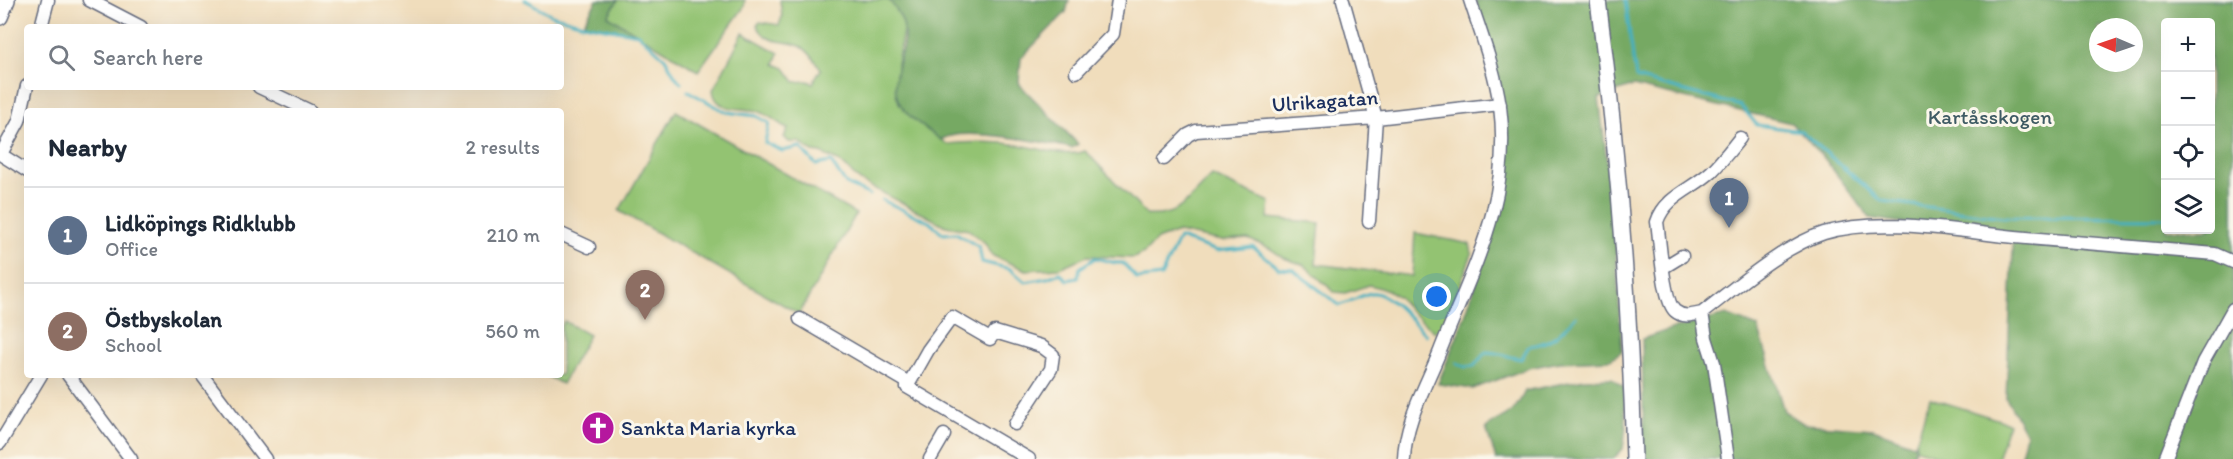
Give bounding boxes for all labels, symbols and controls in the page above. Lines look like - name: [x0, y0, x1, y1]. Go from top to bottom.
- north arrow: [2089, 18, 2143, 72]
- map controls: [2161, 18, 2215, 234]
- button: +: [2161, 18, 2215, 72]
- search box: [24, 24, 564, 90]
- icon: search: [45, 41, 78, 74]
- text: Search here: [93, 44, 203, 71]
- button: −: [2161, 72, 2215, 126]
- street label: Ulrikagatan: [1271, 84, 1379, 117]
- park label: Kartåsskogen: [1928, 104, 2052, 129]
- button: locate: [2161, 126, 2215, 180]
- text: Nearby: [48, 131, 127, 163]
- text: 2 results: [466, 135, 540, 159]
- pin: 1: [1710, 178, 1748, 228]
- button: layers: [2161, 180, 2215, 234]
- text: Lidköpings Ridklubb: [105, 210, 296, 237]
- text: 1: [63, 223, 72, 247]
- text: 210 m: [487, 223, 540, 247]
- text: Office: [105, 237, 158, 261]
- pin: 2: [626, 270, 664, 320]
- your location: [1422, 282, 1451, 311]
- text: Östbyskolan: [105, 306, 222, 333]
- text: 2: [62, 319, 73, 343]
- text: 560 m: [485, 319, 540, 343]
- text: School: [105, 333, 162, 357]
- church icon: Sankta Maria kyrka: [580, 410, 616, 446]
- place label: Sankta Maria kyrka: [621, 415, 796, 440]

